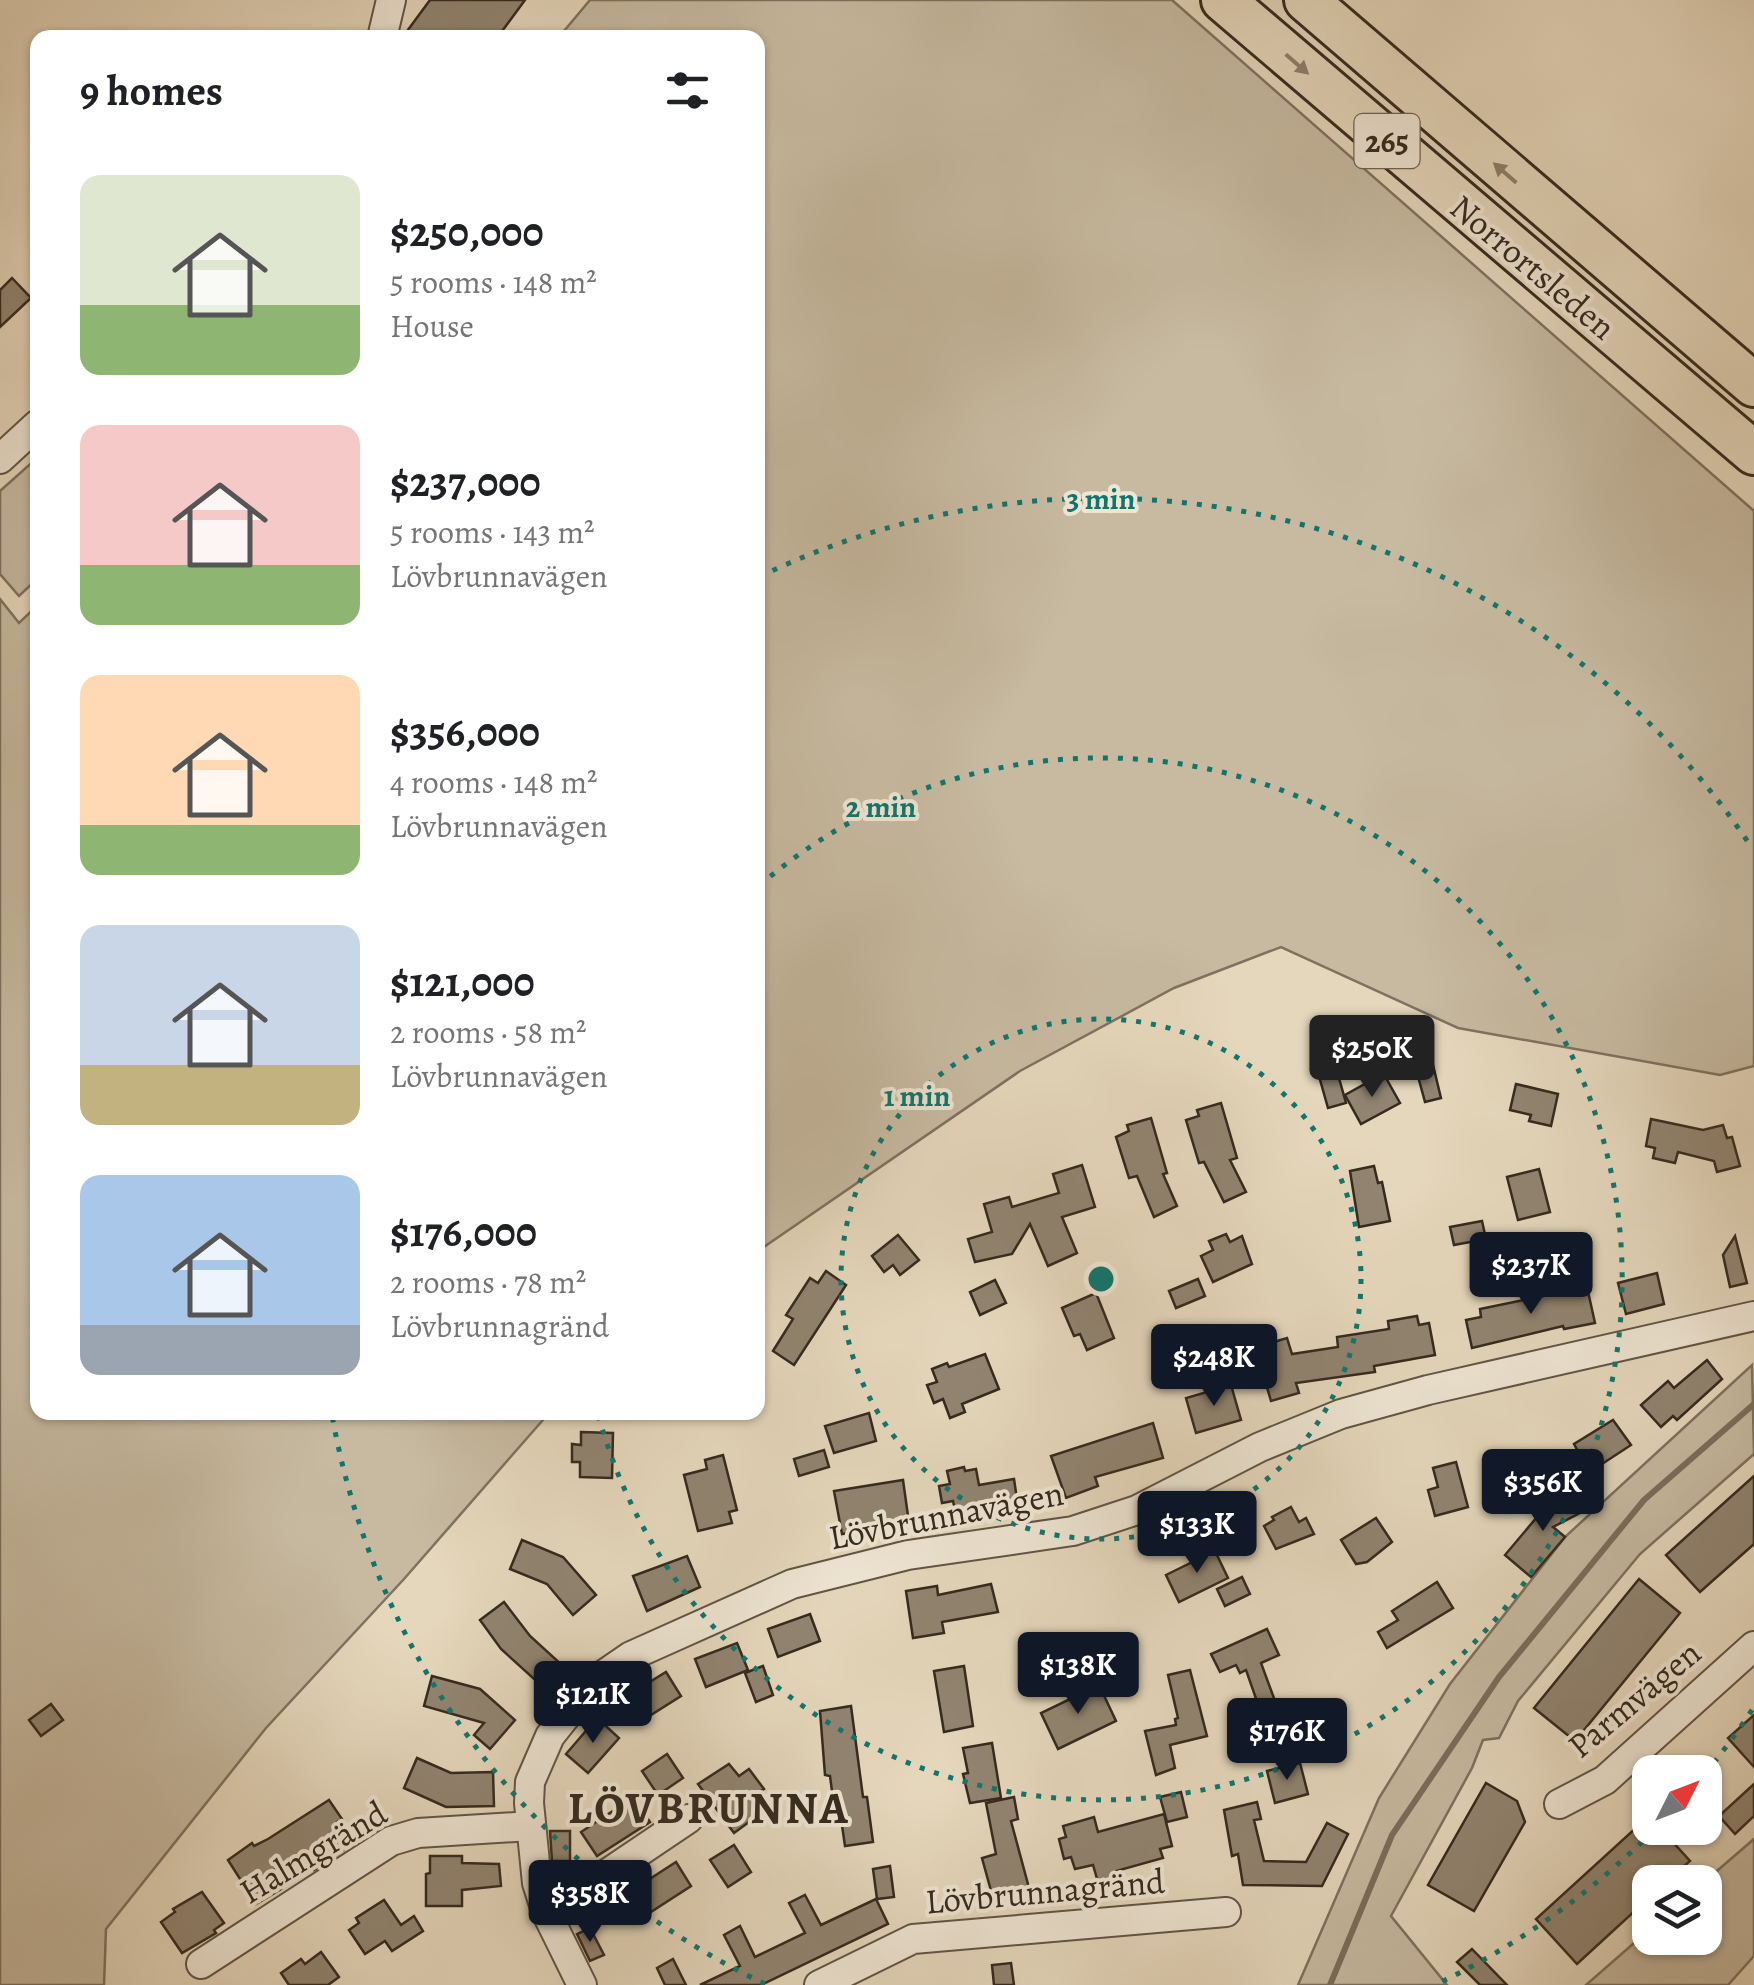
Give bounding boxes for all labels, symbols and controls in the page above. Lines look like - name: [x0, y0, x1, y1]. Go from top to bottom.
- one-way arrow: [1284, 52, 1309, 74]
- text: 9 homes: [80, 62, 223, 119]
- icon: filters: [660, 63, 715, 118]
- road number: 265: [1354, 114, 1420, 168]
- one-way arrow: [1493, 163, 1518, 185]
- street label: Norrortsleden: [1440, 183, 1626, 351]
- text: $250,000: [390, 203, 544, 260]
- icon: home: [160, 215, 280, 335]
- text: 5 rooms · 148 m²: [390, 260, 597, 304]
- text: House: [390, 304, 474, 348]
- text: $237,000: [390, 453, 541, 510]
- icon: home: [160, 465, 280, 585]
- text: 3 min: [1067, 479, 1136, 519]
- text: 5 rooms · 143 m²: [390, 510, 595, 554]
- text: Lövbrunnavägen: [390, 554, 608, 598]
- text: $356,000: [390, 703, 540, 760]
- icon: home: [160, 715, 280, 835]
- text: 4 rooms · 148 m²: [390, 760, 598, 804]
- text: 2 min: [846, 787, 916, 827]
- text: Lövbrunnavägen: [390, 804, 608, 848]
- text: $121,000: [390, 953, 535, 1010]
- icon: home: [160, 965, 280, 1085]
- text: 2 rooms · 58 m²: [390, 1010, 587, 1054]
- pin: $250K: [1302, 1015, 1442, 1100]
- text: $250K: [1331, 1025, 1413, 1069]
- text: Lövbrunnavägen: [390, 1054, 608, 1098]
- text: 1 min: [884, 1076, 950, 1116]
- text: $176,000: [390, 1203, 537, 1260]
- icon: home: [160, 1215, 280, 1335]
- pin: $237K: [1461, 1232, 1601, 1317]
- text: $237K: [1492, 1242, 1570, 1286]
- text: 2 rooms · 78 m²: [390, 1260, 586, 1304]
- centre of rings: [1083, 1261, 1119, 1297]
- text: Lövbrunnagränd: [390, 1304, 609, 1348]
- pin: $248K: [1144, 1324, 1284, 1409]
- text: $248K: [1173, 1334, 1255, 1378]
- pin: $356K: [1473, 1449, 1613, 1534]
- text: $356K: [1504, 1459, 1582, 1503]
- street label: Lövbrunnavägen: [825, 1469, 1067, 1561]
- pin: $133K: [1127, 1491, 1267, 1576]
- text: $133K: [1160, 1501, 1234, 1545]
- street label: Parmvägen: [1557, 1629, 1711, 1769]
- pin: $138K: [1008, 1632, 1148, 1717]
- text: $138K: [1040, 1642, 1116, 1686]
- pin: $121K: [523, 1661, 663, 1746]
- text: $121K: [556, 1671, 630, 1715]
- pin: $176K: [1217, 1698, 1357, 1783]
- text: $176K: [1249, 1708, 1325, 1752]
- north arrow: [1632, 1755, 1722, 1845]
- map controls: [1632, 1755, 1722, 1955]
- district label: LÖVBRUNNA: [568, 1777, 850, 1839]
- street label: Halmgränd: [230, 1789, 396, 1915]
- street label: Lövbrunnagränd: [923, 1857, 1167, 1925]
- pin: $358K: [520, 1860, 660, 1945]
- button: layers: [1632, 1865, 1722, 1955]
- text: $358K: [551, 1870, 629, 1914]

